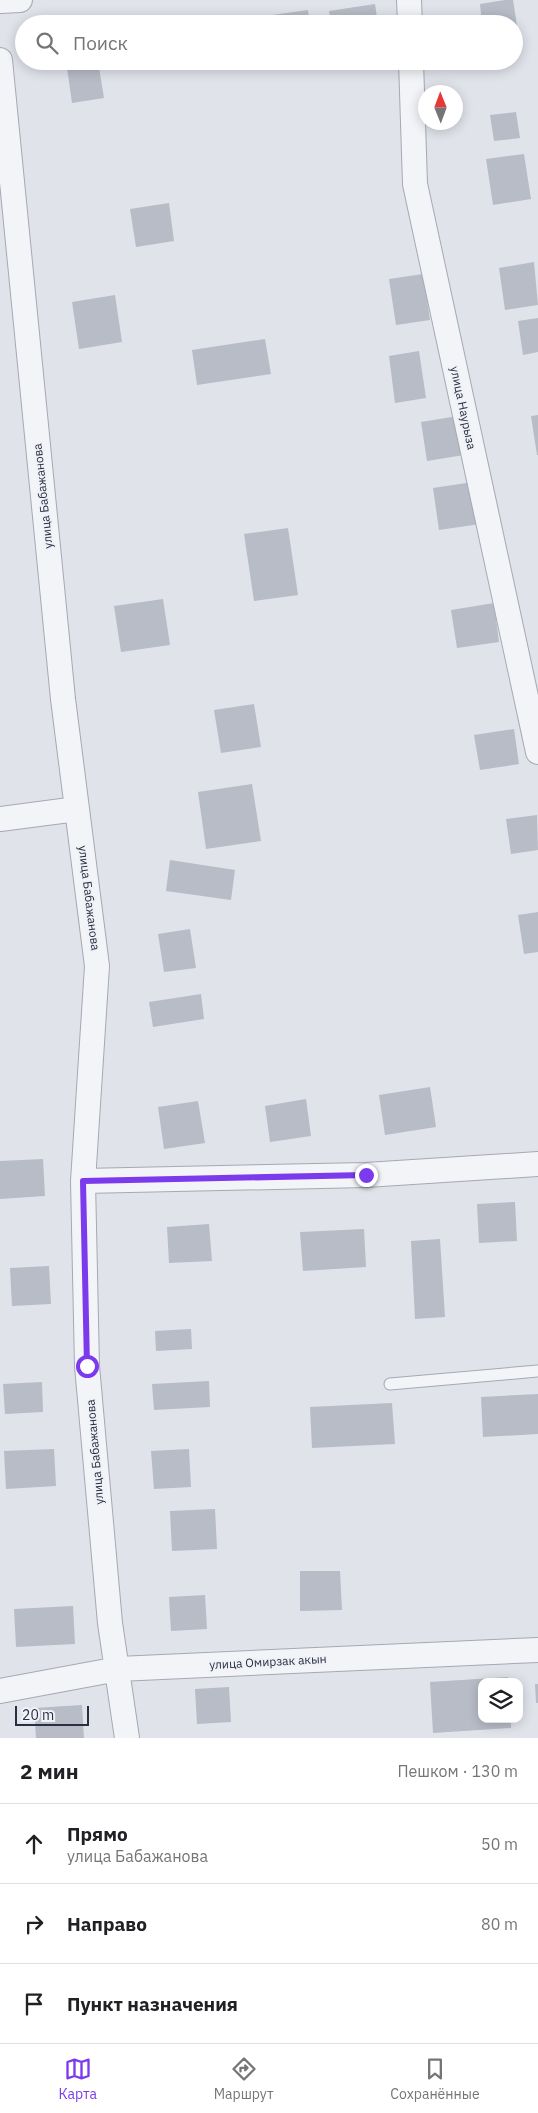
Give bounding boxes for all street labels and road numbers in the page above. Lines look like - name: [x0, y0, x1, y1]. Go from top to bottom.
- street label: улица Наурыза: [447, 365, 480, 452]
- street label: улица Бабажанова: [29, 442, 55, 549]
- street label: улица Бабажанова: [76, 845, 103, 952]
- street label: улица Бабажанова: [82, 1398, 107, 1505]
- street label: улица Омирзак акын: [209, 1651, 327, 1672]

